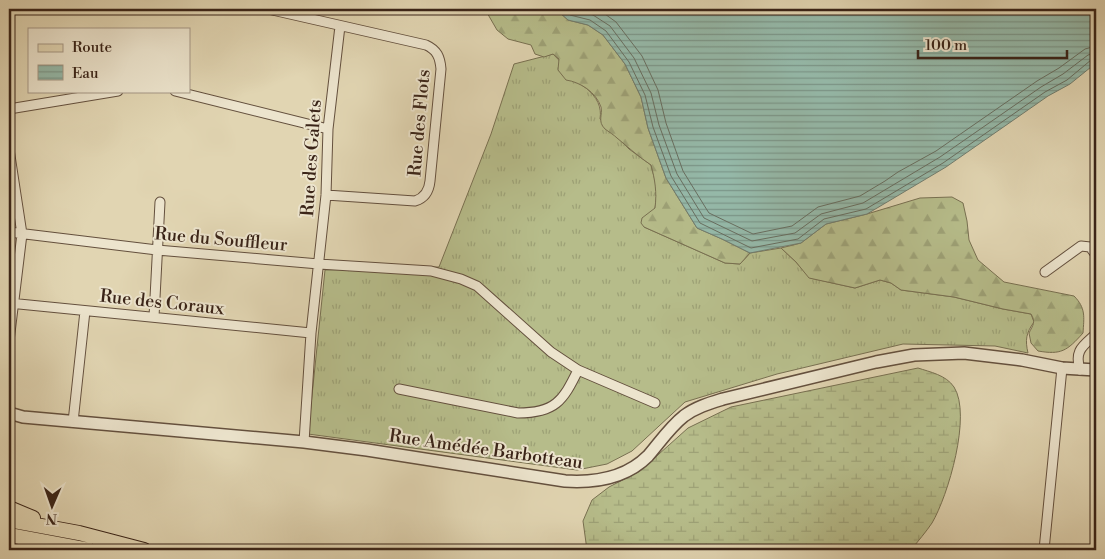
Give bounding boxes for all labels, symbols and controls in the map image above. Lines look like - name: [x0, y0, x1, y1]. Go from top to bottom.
- legend: [28, 28, 190, 92]
- scale bar: [918, 28, 1066, 60]
- text: 100 m: [925, 36, 967, 55]
- text: Route: [72, 38, 112, 57]
- text: Eau: [72, 64, 99, 83]
- street label: Rue des Flots: [403, 68, 436, 178]
- street label: Rue des Galets: [296, 99, 327, 217]
- street label: Rue du Souffleur: [153, 222, 289, 257]
- street label: Rue des Coraux: [99, 285, 226, 321]
- street label: Rue Amédée Barbotteau: [388, 425, 585, 475]
- north arrow: [28, 482, 78, 532]
- text: N: [46, 509, 57, 527]

